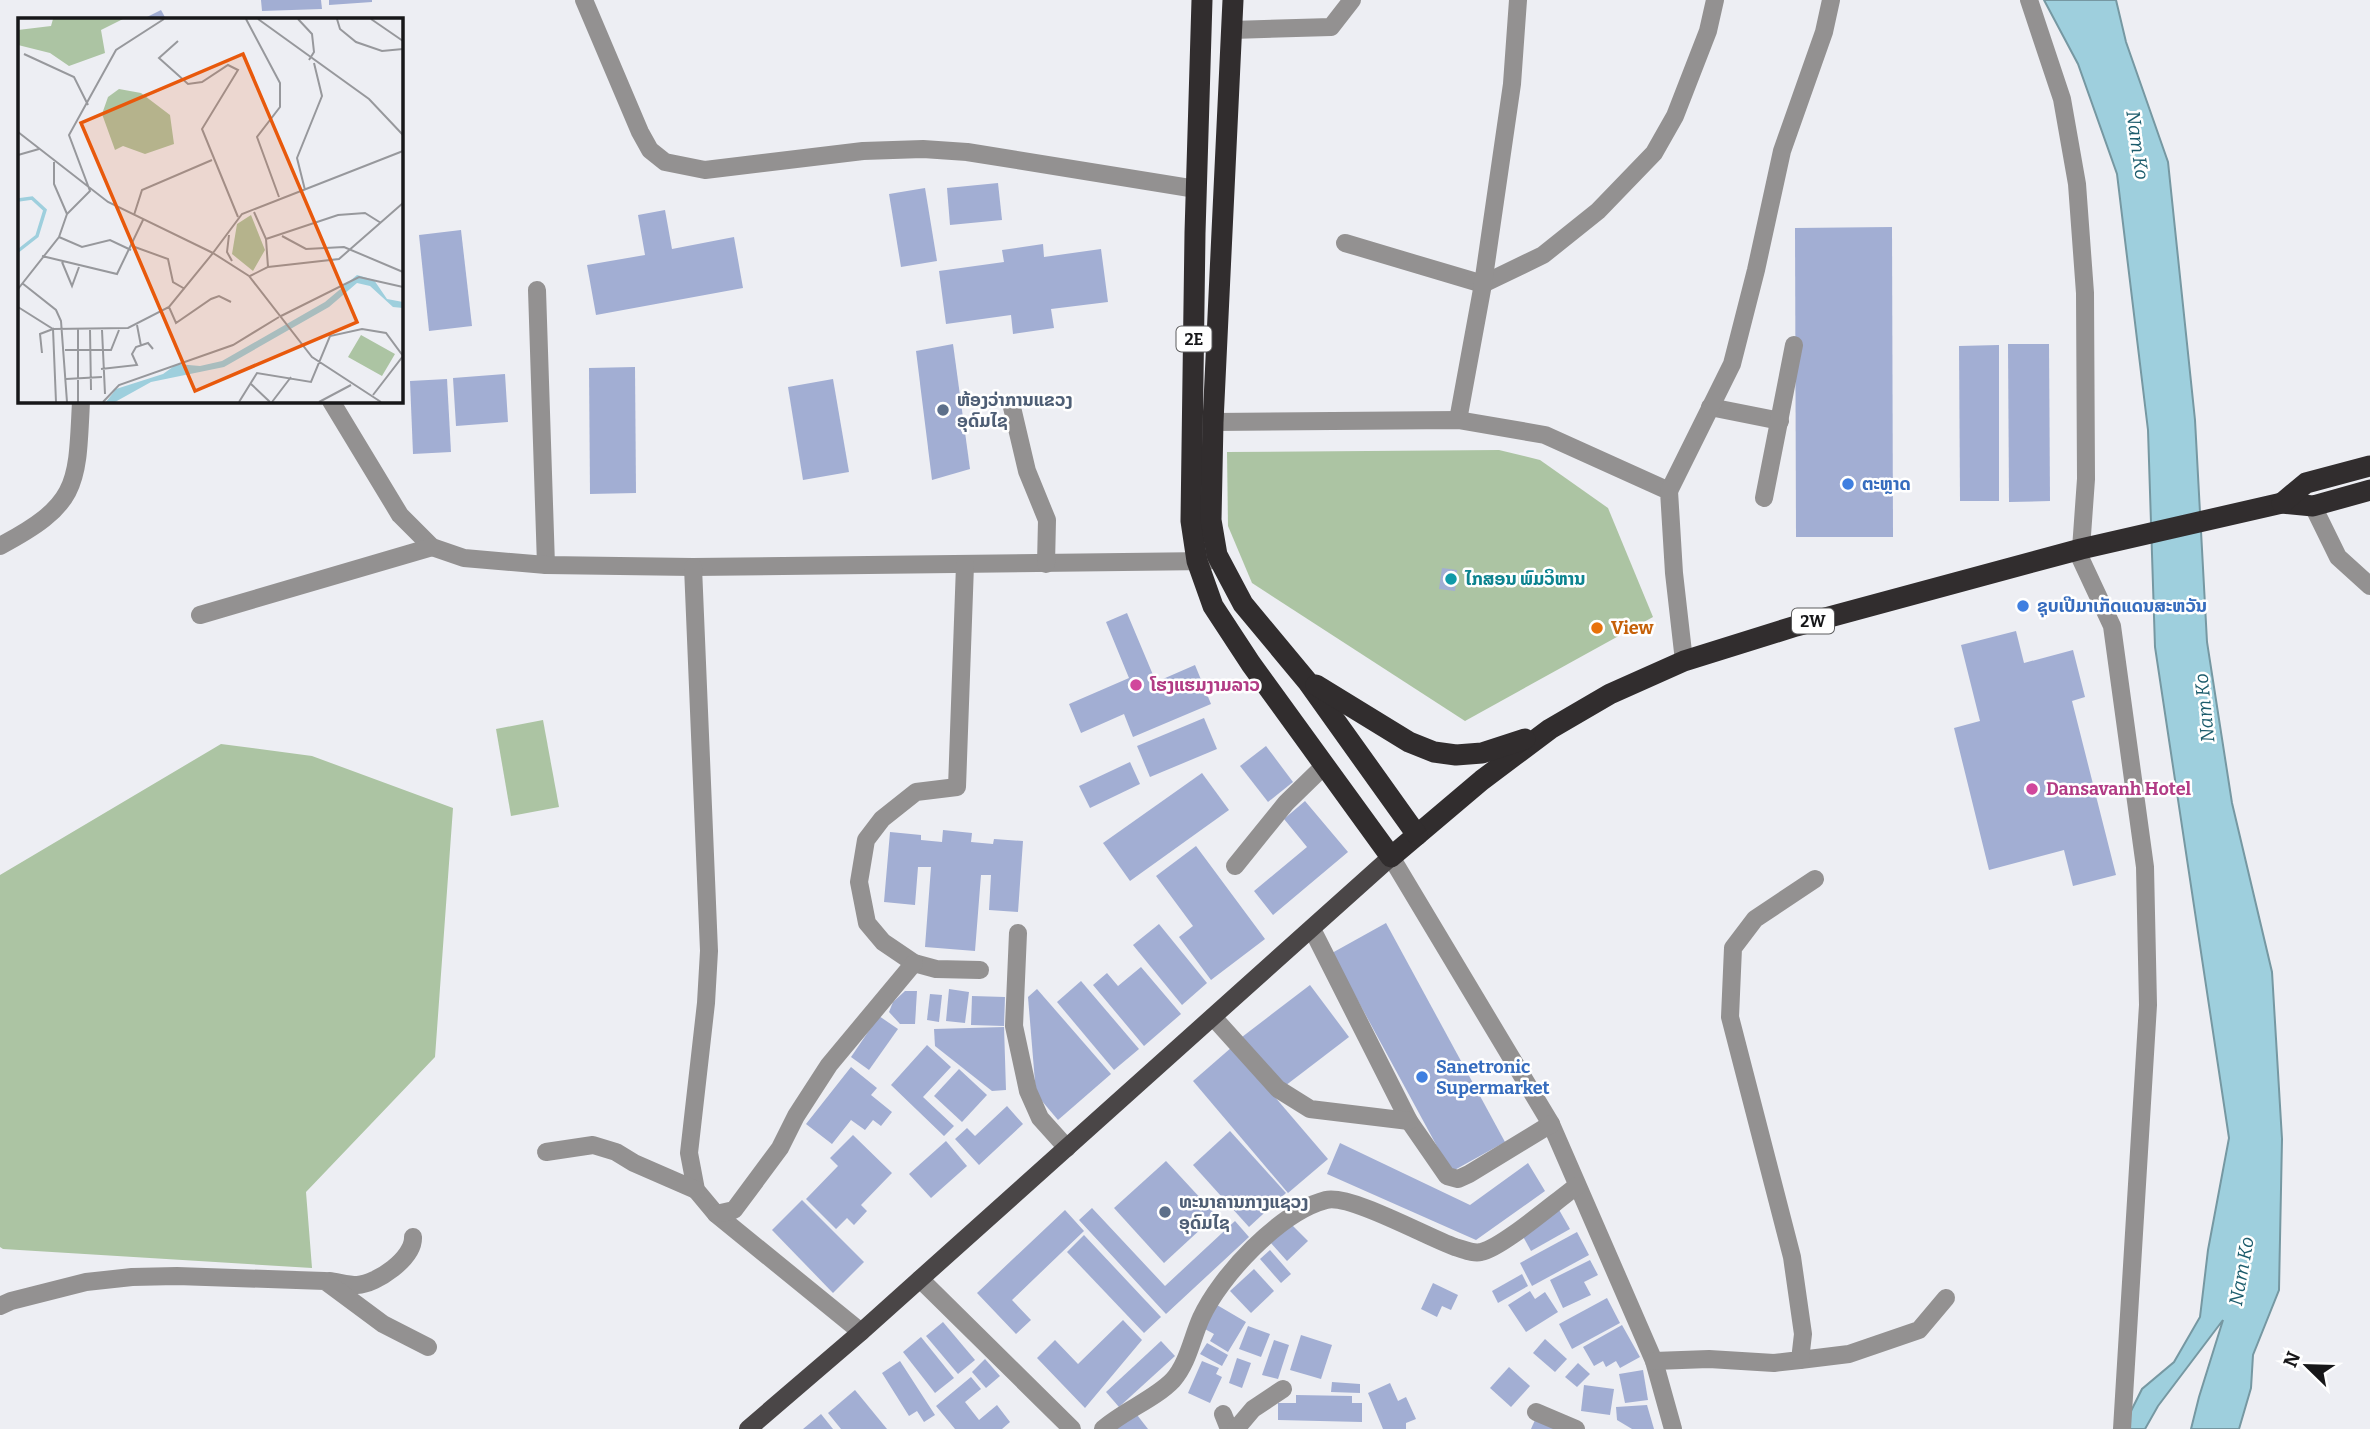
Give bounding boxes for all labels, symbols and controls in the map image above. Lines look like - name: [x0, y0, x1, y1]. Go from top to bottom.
- inset map: [18, 18, 402, 402]
- water label: Nam Ko: [2121, 109, 2154, 181]
- road number: 2E: [1176, 326, 1212, 352]
- place label: ຫ້ອງວ່າການແຂວງ ອຸດົມໄຊ: [957, 389, 1073, 432]
- marker: ຫ້ອງວ່າການແຂວງ ອຸດົມໄຊ: [935, 402, 951, 418]
- place label: ຕະຫຼາດ: [1862, 473, 1911, 495]
- marker: ຕະຫຼາດ: [1840, 476, 1856, 492]
- place label: ໄກສອນ ພົມວິຫານ: [1464, 568, 1585, 590]
- marker: ໄກສອນ ພົມວິຫານ: [1443, 571, 1459, 587]
- place label: ຊຸບເປີມາເກັດແດນສະຫວັນ: [2037, 595, 2207, 618]
- marker: ຊຸບເປີມາເກັດແດນສະຫວັນ: [2015, 598, 2031, 614]
- road number: 2W: [1792, 608, 1834, 634]
- place label: View: [1611, 617, 1655, 639]
- marker: View: [1589, 620, 1605, 636]
- water label: Nam Ko: [2189, 672, 2220, 744]
- place label: ໂຮງແຮມງາມລາວ: [1149, 674, 1260, 696]
- marker: ໂຮງແຮມງາມລາວ: [1128, 677, 1144, 693]
- place label: Dansavanh Hotel: [2046, 778, 2192, 800]
- marker: Dansavanh Hotel: [2024, 781, 2040, 797]
- place label: Sanetronic Supermarket: [1436, 1056, 1550, 1099]
- marker: Sanetronic Supermarket: [1414, 1069, 1430, 1085]
- place label: ທະນາຄານກາງແຊວງ ອຸດົມໄຊ: [1179, 1191, 1308, 1234]
- marker: ທະນາຄານກາງແຊວງ ອຸດົມໄຊ: [1157, 1204, 1173, 1220]
- water label: Nam Ko: [2224, 1235, 2259, 1307]
- north arrow: [2272, 1331, 2342, 1401]
- text: N: [2278, 1348, 2305, 1371]

